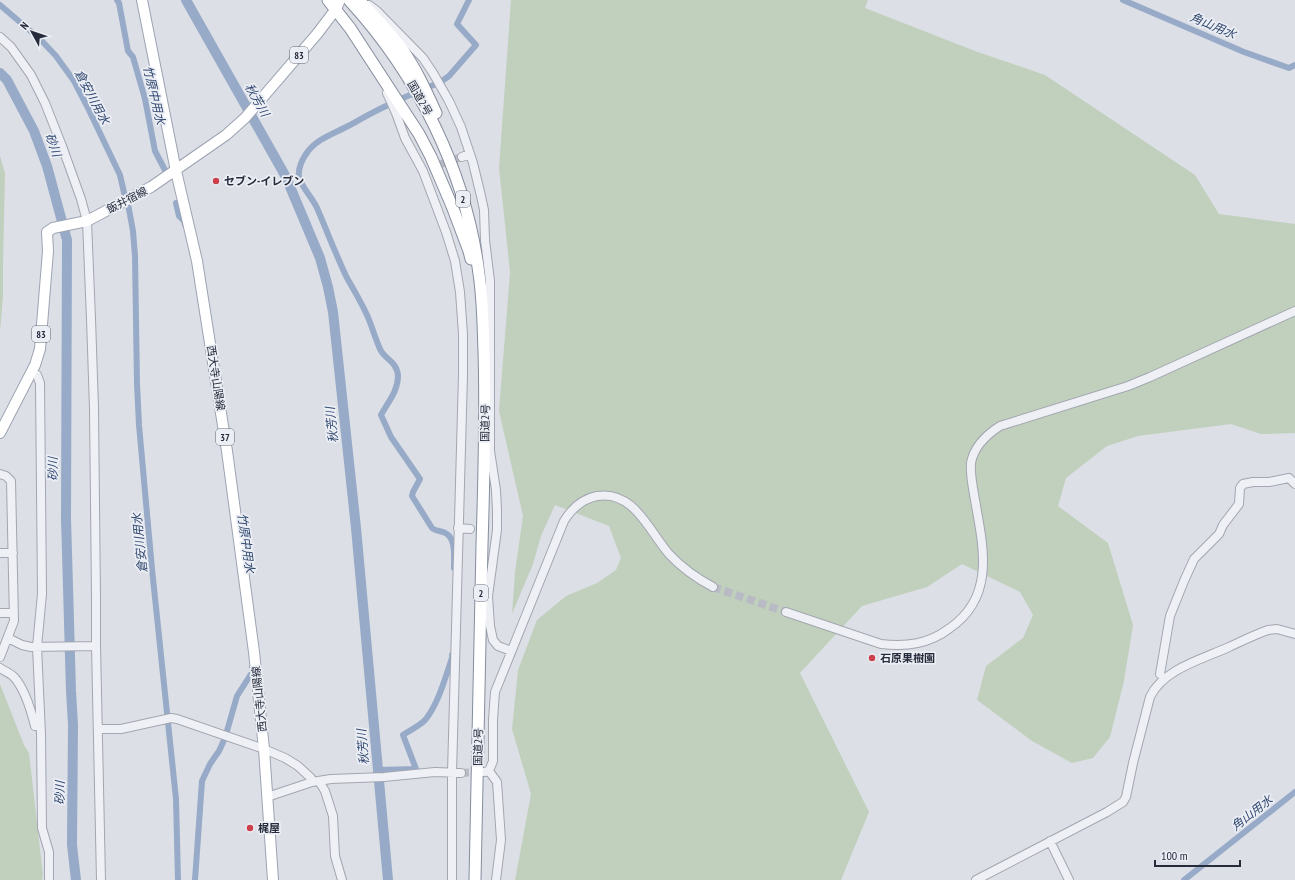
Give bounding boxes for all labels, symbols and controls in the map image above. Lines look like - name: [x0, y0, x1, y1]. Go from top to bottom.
- water label: 角山用水: [1188, 9, 1240, 43]
- north arrow: [12, 12, 52, 52]
- text: N: [17, 19, 32, 32]
- road number: 83: [290, 47, 308, 63]
- water label: 竹原中用水: [140, 64, 169, 128]
- water label: 倉安川用水: [72, 67, 114, 129]
- street label: 国道2号: [404, 78, 436, 118]
- water label: 秋芳川: [242, 80, 274, 121]
- water label: 砂川: [42, 131, 65, 161]
- place label: セブン-イレブン: [224, 174, 304, 188]
- marker: セブン-イレブン: [211, 176, 221, 186]
- street label: 飯井宿線: [104, 184, 150, 216]
- road number: 2: [456, 191, 470, 207]
- road number: 83: [32, 326, 50, 342]
- street label: 西大寺山陽線: [204, 344, 228, 412]
- water label: 秋芳川: [322, 404, 341, 444]
- street label: 国道2号: [478, 404, 492, 442]
- road number: 37: [216, 429, 234, 445]
- water label: 砂川: [45, 455, 60, 481]
- water label: 倉安川用水: [129, 510, 150, 574]
- water label: 竹原中用水: [235, 512, 258, 576]
- road number: 2: [474, 585, 488, 601]
- place label: 石原果樹園: [880, 651, 935, 665]
- marker: 石原果樹園: [867, 653, 877, 663]
- street label: 西大寺山陽線: [249, 665, 269, 733]
- water label: 秋芳川: [353, 726, 372, 766]
- street label: 国道2号: [471, 728, 485, 766]
- water label: 砂川: [52, 779, 67, 805]
- water label: 角山用水: [1228, 791, 1277, 833]
- place label: 梶屋: [258, 821, 280, 835]
- marker: 梶屋: [245, 823, 255, 833]
- scale bar: [1155, 842, 1240, 868]
- text: 100 m: [1161, 848, 1188, 863]

